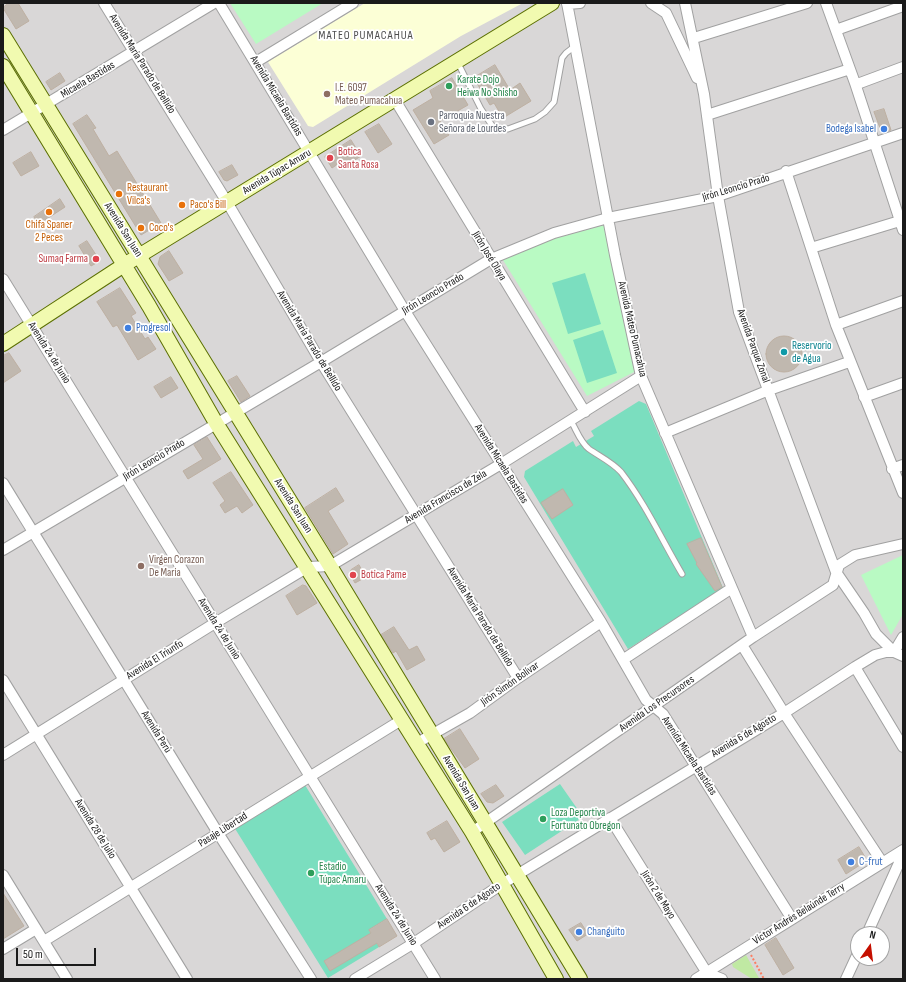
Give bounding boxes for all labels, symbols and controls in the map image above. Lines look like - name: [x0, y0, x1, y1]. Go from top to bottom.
- street label: Avenida María Parado de Bellido: [106, 12, 178, 116]
- district label: MATEO PUMACAHUA: [318, 29, 414, 43]
- street label: Avenida Micaela Bastidas: [247, 53, 305, 139]
- street label: Micaela Bastidas: [59, 59, 117, 101]
- place label: Karate Dojo Heiwa No Shisho: [457, 73, 518, 99]
- place label: I.E. 6097 Mateo Pumacahua: [335, 81, 402, 107]
- marker: Karate Dojo Heiwa No Shisho: [444, 81, 454, 91]
- marker: I.E. 6097 Mateo Pumacahua: [322, 89, 332, 99]
- place label: Parroquia Nuestra Señora de Lourdes: [439, 109, 506, 135]
- marker: Parroquia Nuestra Señora de Lourdes: [426, 117, 436, 127]
- place label: Bodega Isabel: [826, 122, 876, 136]
- marker: Bodega Isabel: [879, 124, 889, 134]
- place label: Botica Santa Rosa: [338, 145, 379, 171]
- street label: Avenida Túpac Amaru: [240, 146, 314, 198]
- marker: Botica Santa Rosa: [325, 153, 335, 163]
- street label: Jirón Leoncio Prado: [701, 171, 771, 205]
- place label: Restaurant Vilca's: [127, 181, 168, 207]
- marker: Restaurant Vilca's: [114, 189, 124, 199]
- place label: Paco's Bill: [190, 198, 226, 212]
- street label: Avenida San Juan: [101, 200, 145, 260]
- marker: Paco's Bill: [177, 200, 187, 210]
- marker: Chifa Spaner 2 Peces: [44, 207, 54, 217]
- place label: Chifa Spaner 2 Peces: [26, 218, 72, 244]
- place label: Coco's: [149, 221, 173, 235]
- marker: Coco's: [136, 223, 146, 233]
- street label: Jirón José Olaya: [469, 229, 509, 283]
- place label: Sumaq Farma: [38, 252, 88, 266]
- marker: Sumaq Farma: [91, 254, 101, 264]
- street label: Jirón Leoncio Prado: [400, 270, 466, 318]
- street label: Avenida Mateo Pumacahua: [615, 280, 649, 378]
- street label: Avenida María Parado de Bellido: [274, 288, 344, 394]
- street label: Avenida Parque Zonal: [734, 307, 772, 385]
- street label: Avenida 24 de Junio: [25, 320, 73, 386]
- place label: Progresol: [136, 321, 171, 335]
- marker: Progresol: [123, 323, 133, 333]
- place label: Reservorio de Agua: [792, 339, 831, 365]
- marker: Reservorio de Agua: [779, 347, 789, 357]
- street label: Avenida Micaela Bastidas: [471, 422, 531, 506]
- street label: Jirón Leoncio Prado: [121, 436, 187, 484]
- street label: Avenida Francisco de Zela: [403, 467, 489, 527]
- street label: Avenida San Juan: [271, 476, 315, 536]
- place label: Virgen Corazon De Maria: [149, 553, 204, 579]
- marker: Virgen Corazon De Maria: [136, 561, 146, 571]
- street label: Avenida María Parado de Bellido: [444, 565, 516, 669]
- place label: Botica Pame: [361, 568, 406, 582]
- marker: Botica Pame: [348, 570, 358, 580]
- street label: Avenida 24 de Junio: [195, 596, 243, 662]
- street label: Avenida El Triunfo: [124, 637, 186, 683]
- street label: Jirón Simón Bolívar: [478, 659, 542, 709]
- street label: Avenida Los Precursores: [617, 673, 697, 735]
- street label: Avenida Perú: [138, 708, 174, 756]
- street label: Avenida 6 de Agosto: [709, 711, 779, 761]
- street label: Avenida Micaela Bastidas: [659, 714, 719, 798]
- street label: Avenida San Juan: [439, 753, 483, 813]
- street label: Avenida 28 de Julio: [71, 797, 119, 861]
- place label: Loza Deportiva Fortunato Obregon: [551, 806, 620, 832]
- street label: Pasaje Libertad: [196, 810, 250, 850]
- marker: Loza Deportiva Fortunato Obregon: [538, 814, 548, 824]
- place label: C-frut: [859, 855, 883, 869]
- marker: C-frut: [846, 857, 856, 867]
- place label: Estadio Túpac Amaru: [319, 860, 366, 886]
- marker: Estadio Túpac Amaru: [306, 868, 316, 878]
- street label: Jirón 2 de Mayo: [638, 868, 678, 922]
- street label: Avenida 6 de Agosto: [435, 880, 503, 932]
- street label: Víctor Andrés Belaúnde Terry: [751, 880, 847, 948]
- street label: Avenida 24 de Junio: [372, 882, 420, 948]
- place label: Changuito: [587, 925, 625, 939]
- north arrow: [850, 926, 890, 966]
- marker: Changuito: [574, 927, 584, 937]
- text: N: [868, 928, 877, 942]
- scale bar: [18, 940, 98, 966]
- text: 50 m: [23, 947, 43, 962]

